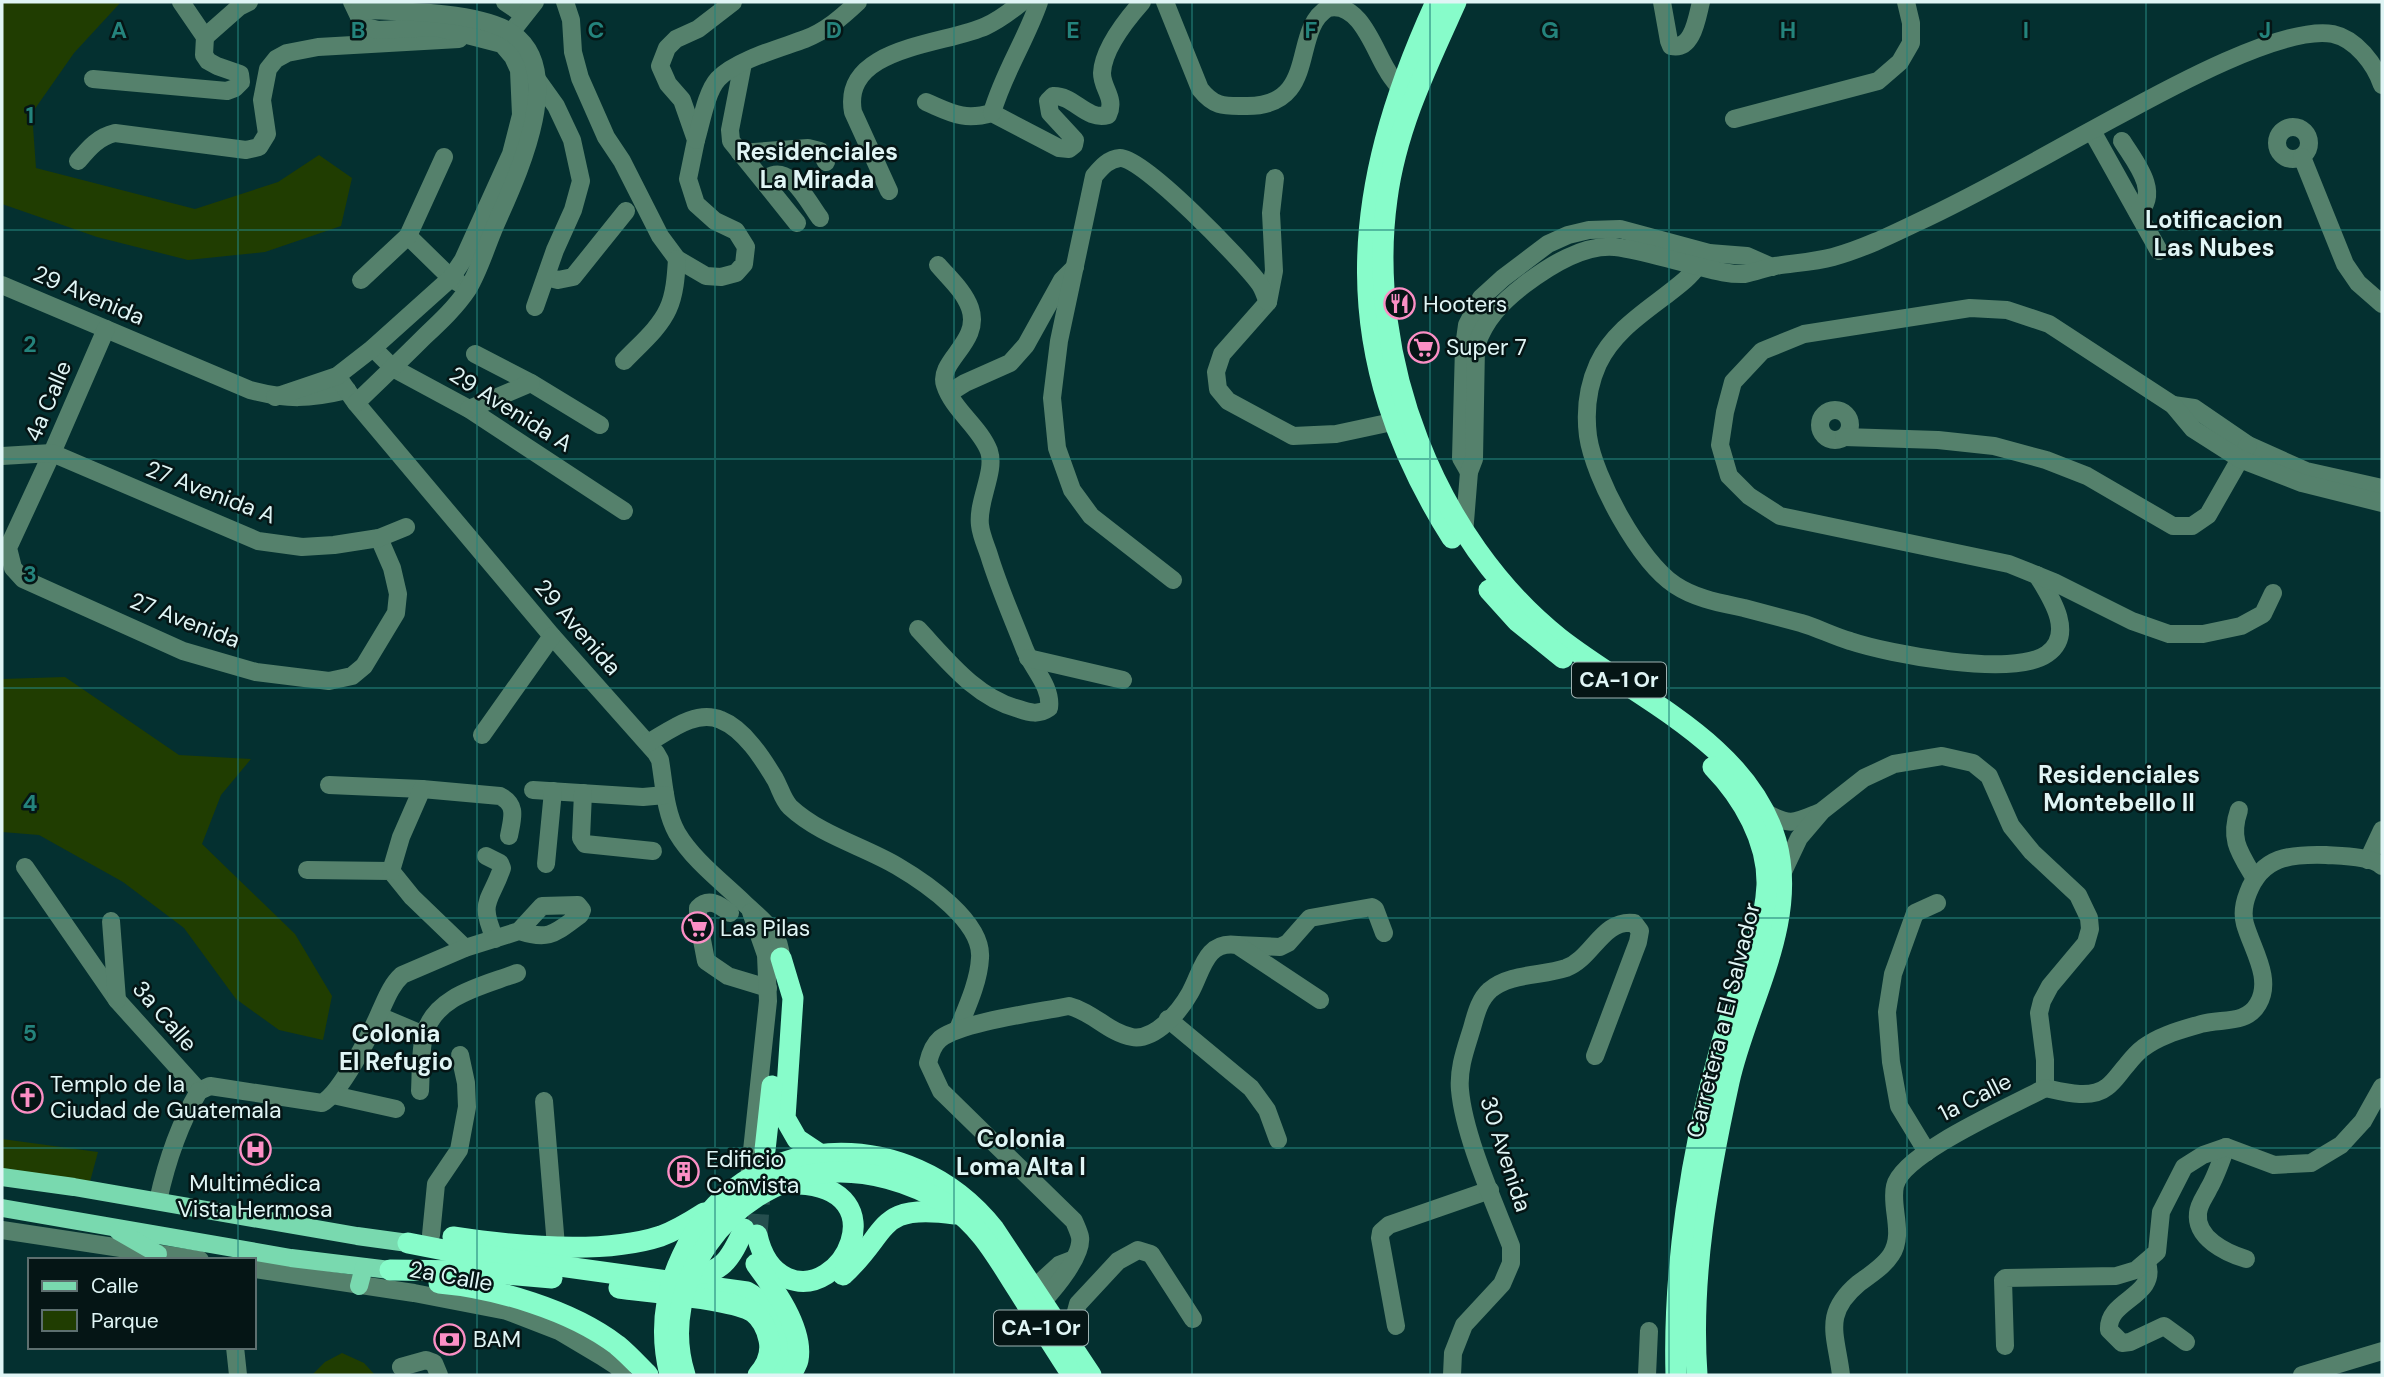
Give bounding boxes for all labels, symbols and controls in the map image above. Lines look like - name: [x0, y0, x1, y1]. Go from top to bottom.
- text: A: [111, 15, 127, 45]
- text: B: [351, 15, 365, 45]
- text: C: [588, 15, 604, 45]
- text: D: [826, 15, 842, 45]
- text: E: [1066, 15, 1080, 45]
- text: F: [1305, 15, 1318, 45]
- text: G: [1541, 15, 1559, 45]
- text: H: [1780, 15, 1796, 45]
- text: I: [2023, 15, 2029, 45]
- text: J: [2259, 15, 2271, 45]
- text: 1: [26, 100, 34, 130]
- district label: Residenciales La Mirada: [736, 136, 898, 195]
- district label: Lotificacion Las Nubes: [2145, 204, 2283, 263]
- street label: 29 Avenida: [29, 258, 149, 332]
- restaurant icon: Hooters: [1383, 287, 1417, 321]
- place label: Hooters: [1423, 289, 1507, 319]
- text: 2: [23, 329, 37, 359]
- supermarket icon: Super 7: [1406, 330, 1440, 364]
- place label: Super 7: [1446, 332, 1527, 362]
- street label: 4a Calle: [18, 356, 78, 446]
- street label: 29 Avenida A: [444, 359, 578, 459]
- street label: 27 Avenida A: [142, 453, 280, 531]
- text: 3: [23, 559, 37, 589]
- street label: 29 Avenida: [528, 573, 628, 681]
- street label: 27 Avenida: [126, 585, 244, 655]
- road number: CA-1 Or: [1572, 662, 1666, 698]
- district label: Residenciales Montebello II: [2038, 759, 2200, 818]
- text: 4: [23, 788, 38, 818]
- street label: Carretera a El Salvador: [1679, 899, 1767, 1141]
- supermarket icon: Las Pilas: [680, 911, 714, 945]
- place label: Las Pilas: [720, 913, 810, 943]
- street label: 3a Calle: [126, 974, 204, 1058]
- text: 5: [23, 1018, 37, 1048]
- district label: Colonia El Refugio: [339, 1018, 453, 1077]
- street label: 1a Calle: [1933, 1066, 2017, 1128]
- place label: Templo de la Ciudad de Guatemala: [50, 1069, 281, 1125]
- church icon: Templo de la Ciudad de Guatemala: [10, 1080, 44, 1114]
- street label: 30 Avenida: [1473, 1092, 1539, 1216]
- district label: Colonia Loma Alta I: [956, 1123, 1086, 1182]
- hospital icon: Multimédica Vista Hermosa: [238, 1132, 272, 1166]
- place label: Edificio Convista: [706, 1144, 799, 1200]
- building icon: Edificio Convista: [666, 1155, 700, 1189]
- place label: Multimédica Vista Hermosa: [177, 1168, 333, 1224]
- street label: 2a Calle: [407, 1254, 495, 1298]
- legend: [28, 1258, 256, 1349]
- text: Calle: [91, 1272, 139, 1300]
- text: Parque: [91, 1307, 159, 1335]
- road number: CA-1 Or: [994, 1310, 1088, 1346]
- bank icon: BAM: [433, 1322, 467, 1356]
- place label: BAM: [473, 1324, 521, 1354]

